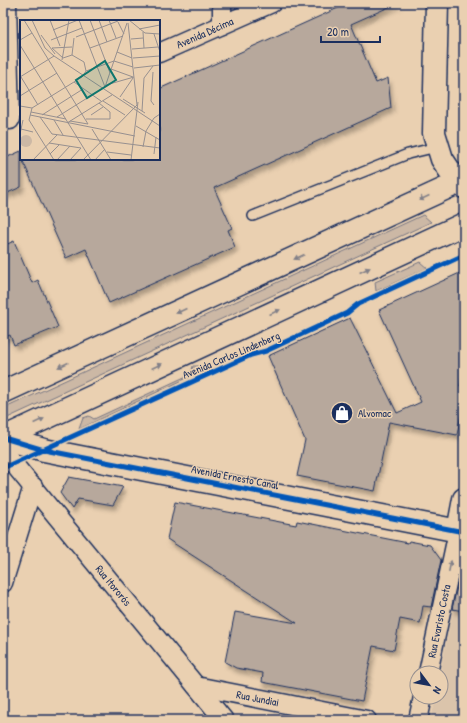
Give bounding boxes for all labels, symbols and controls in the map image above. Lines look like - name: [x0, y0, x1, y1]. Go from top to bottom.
- street label: Avenida Décima: [174, 14, 236, 51]
- scale bar: [321, 18, 380, 44]
- inset map: [20, 20, 160, 160]
- text: 20 m: [327, 23, 349, 40]
- one-way arrow: [418, 195, 430, 201]
- one-way arrow: [294, 254, 305, 260]
- one-way arrow: [359, 267, 371, 273]
- one-way arrow: [176, 308, 187, 314]
- one-way arrow: [269, 309, 280, 315]
- street label: Avenida Carlos Lindenberg: [180, 328, 282, 382]
- one-way arrow: [57, 362, 69, 368]
- one-way arrow: [151, 363, 162, 369]
- shop icon: Alvomac: [329, 400, 355, 426]
- place label: Alvomac: [358, 406, 392, 420]
- one-way arrow: [33, 418, 45, 424]
- street label: Avenida Ernesto Canal: [190, 462, 280, 492]
- one-way arrow: [448, 560, 454, 572]
- street label: Rua Itororós: [93, 562, 134, 609]
- street label: Rua Evaristo Costa: [424, 583, 454, 659]
- north arrow: [409, 665, 449, 705]
- text: N: [430, 684, 445, 697]
- street label: Rua Jundiai: [235, 687, 280, 709]

